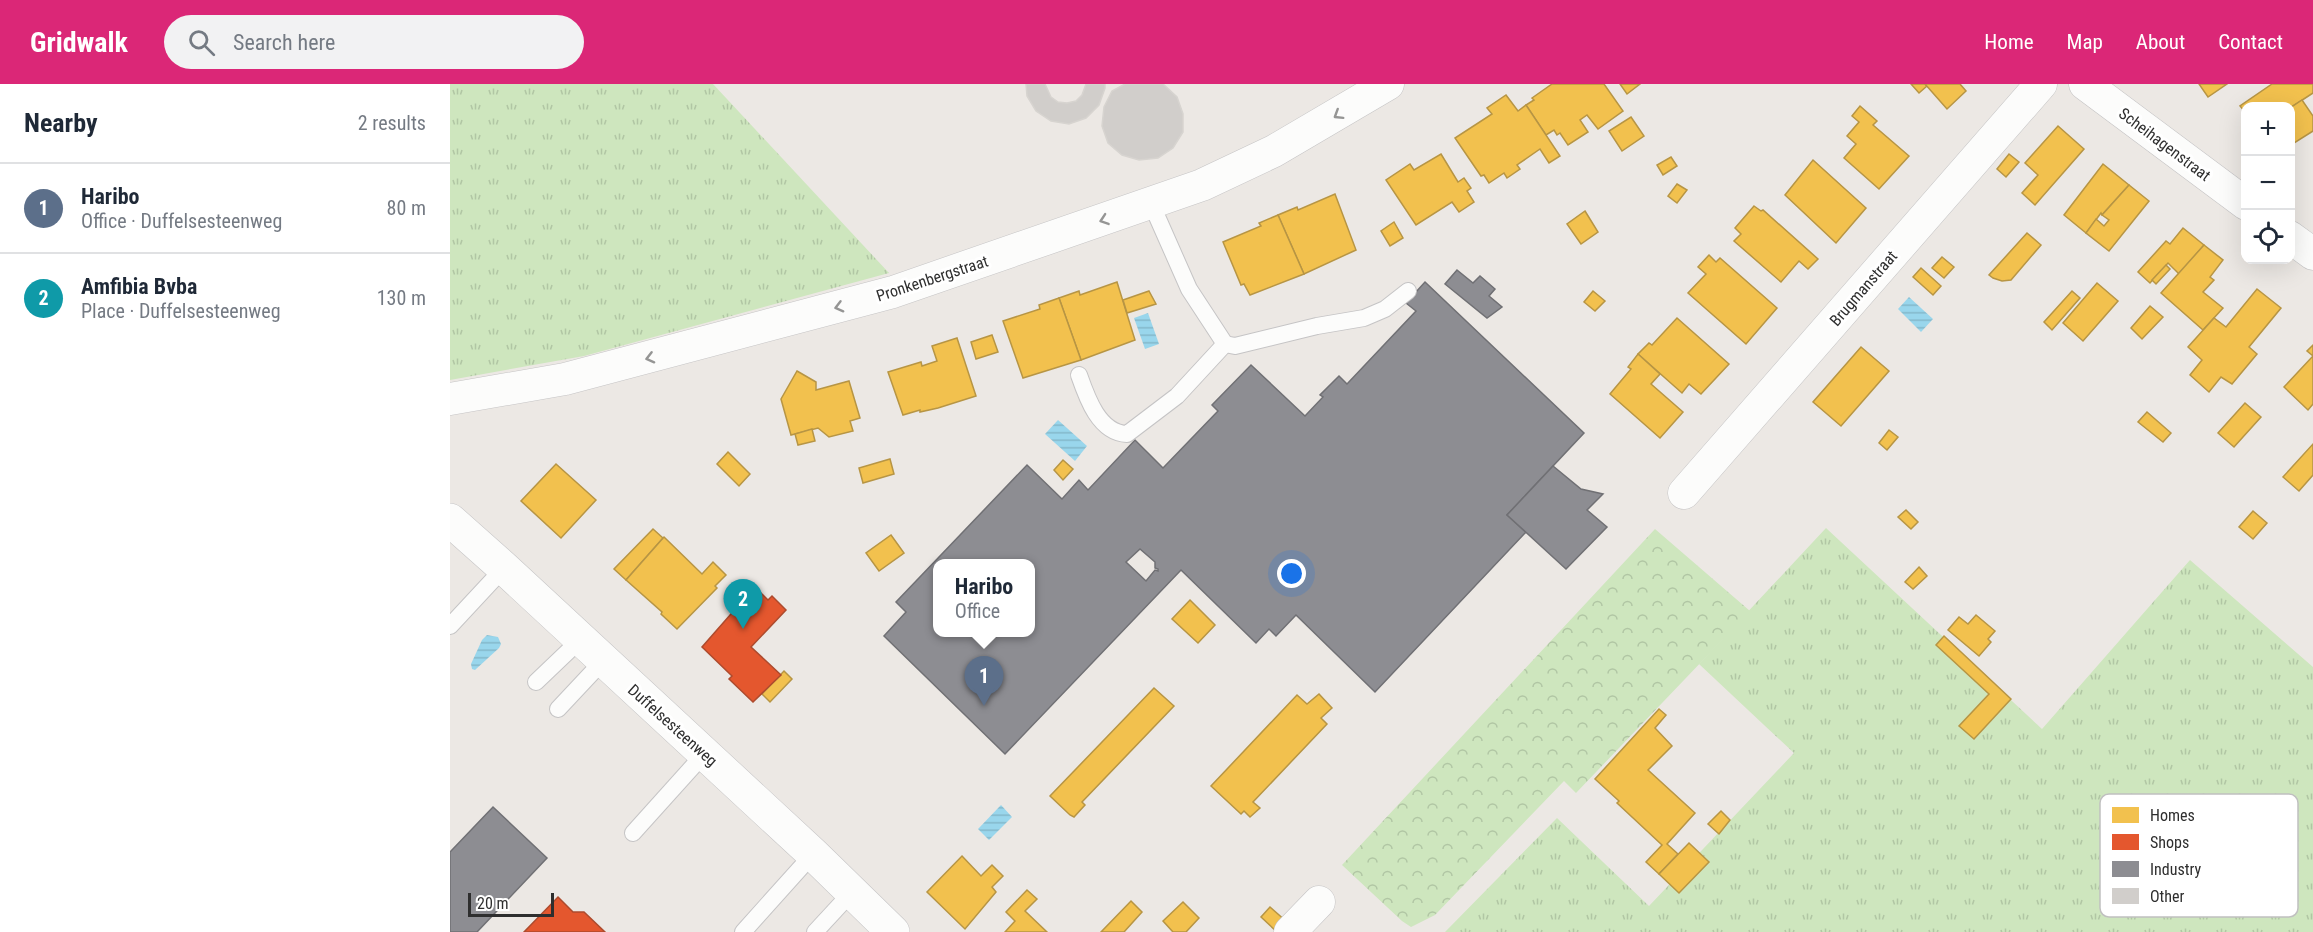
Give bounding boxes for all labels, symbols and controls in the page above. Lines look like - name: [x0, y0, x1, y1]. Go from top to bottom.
- search box: [164, 15, 584, 69]
- text: Gridwalk: [30, 26, 128, 59]
- icon: search: [185, 26, 218, 59]
- text: Search here: [233, 30, 335, 55]
- text: Home: [1984, 30, 2034, 54]
- text: Map: [2067, 30, 2103, 54]
- text: About: [2136, 30, 2185, 54]
- text: Contact: [2218, 30, 2283, 54]
- map controls: [2241, 102, 2295, 264]
- button: +: [2241, 102, 2295, 156]
- street label: Scheihagenstraat: [2115, 104, 2214, 185]
- one-way arrow: [1334, 107, 1344, 119]
- text: Nearby: [24, 108, 98, 138]
- text: 2 results: [358, 111, 426, 135]
- button: −: [2241, 156, 2295, 210]
- text: Haribo: [81, 184, 140, 209]
- text: 1: [38, 196, 49, 220]
- text: 80 m: [387, 196, 426, 220]
- text: Office · Duffelsesteenweg: [81, 209, 282, 233]
- button: locate: [2241, 210, 2295, 264]
- one-way arrow: [1099, 213, 1110, 226]
- street label: Brugmanstraat: [1826, 247, 1901, 330]
- street label: Pronkenbergstraat: [874, 251, 991, 305]
- text: Amfibia Bvba: [81, 274, 197, 299]
- text: 2: [38, 286, 49, 310]
- text: 130 m: [377, 286, 426, 310]
- text: Place · Duffelsesteenweg: [81, 299, 281, 323]
- one-way arrow: [834, 300, 844, 312]
- one-way arrow: [645, 350, 655, 363]
- popup: [933, 559, 1035, 637]
- your location: [1277, 559, 1306, 588]
- text: Haribo: [955, 574, 1013, 599]
- pin: 2: [724, 580, 762, 629]
- text: Office: [955, 599, 1000, 623]
- pin: 1: [964, 656, 1004, 706]
- street label: Duffelsesteenweg: [624, 680, 721, 770]
- legend: [2100, 794, 2298, 917]
- text: Homes: [2150, 806, 2195, 825]
- text: Shops: [2150, 833, 2189, 852]
- text: Industry: [2150, 860, 2201, 879]
- text: Other: [2150, 887, 2185, 906]
- scale bar: [468, 890, 554, 918]
- text: 20 m: [477, 894, 509, 913]

